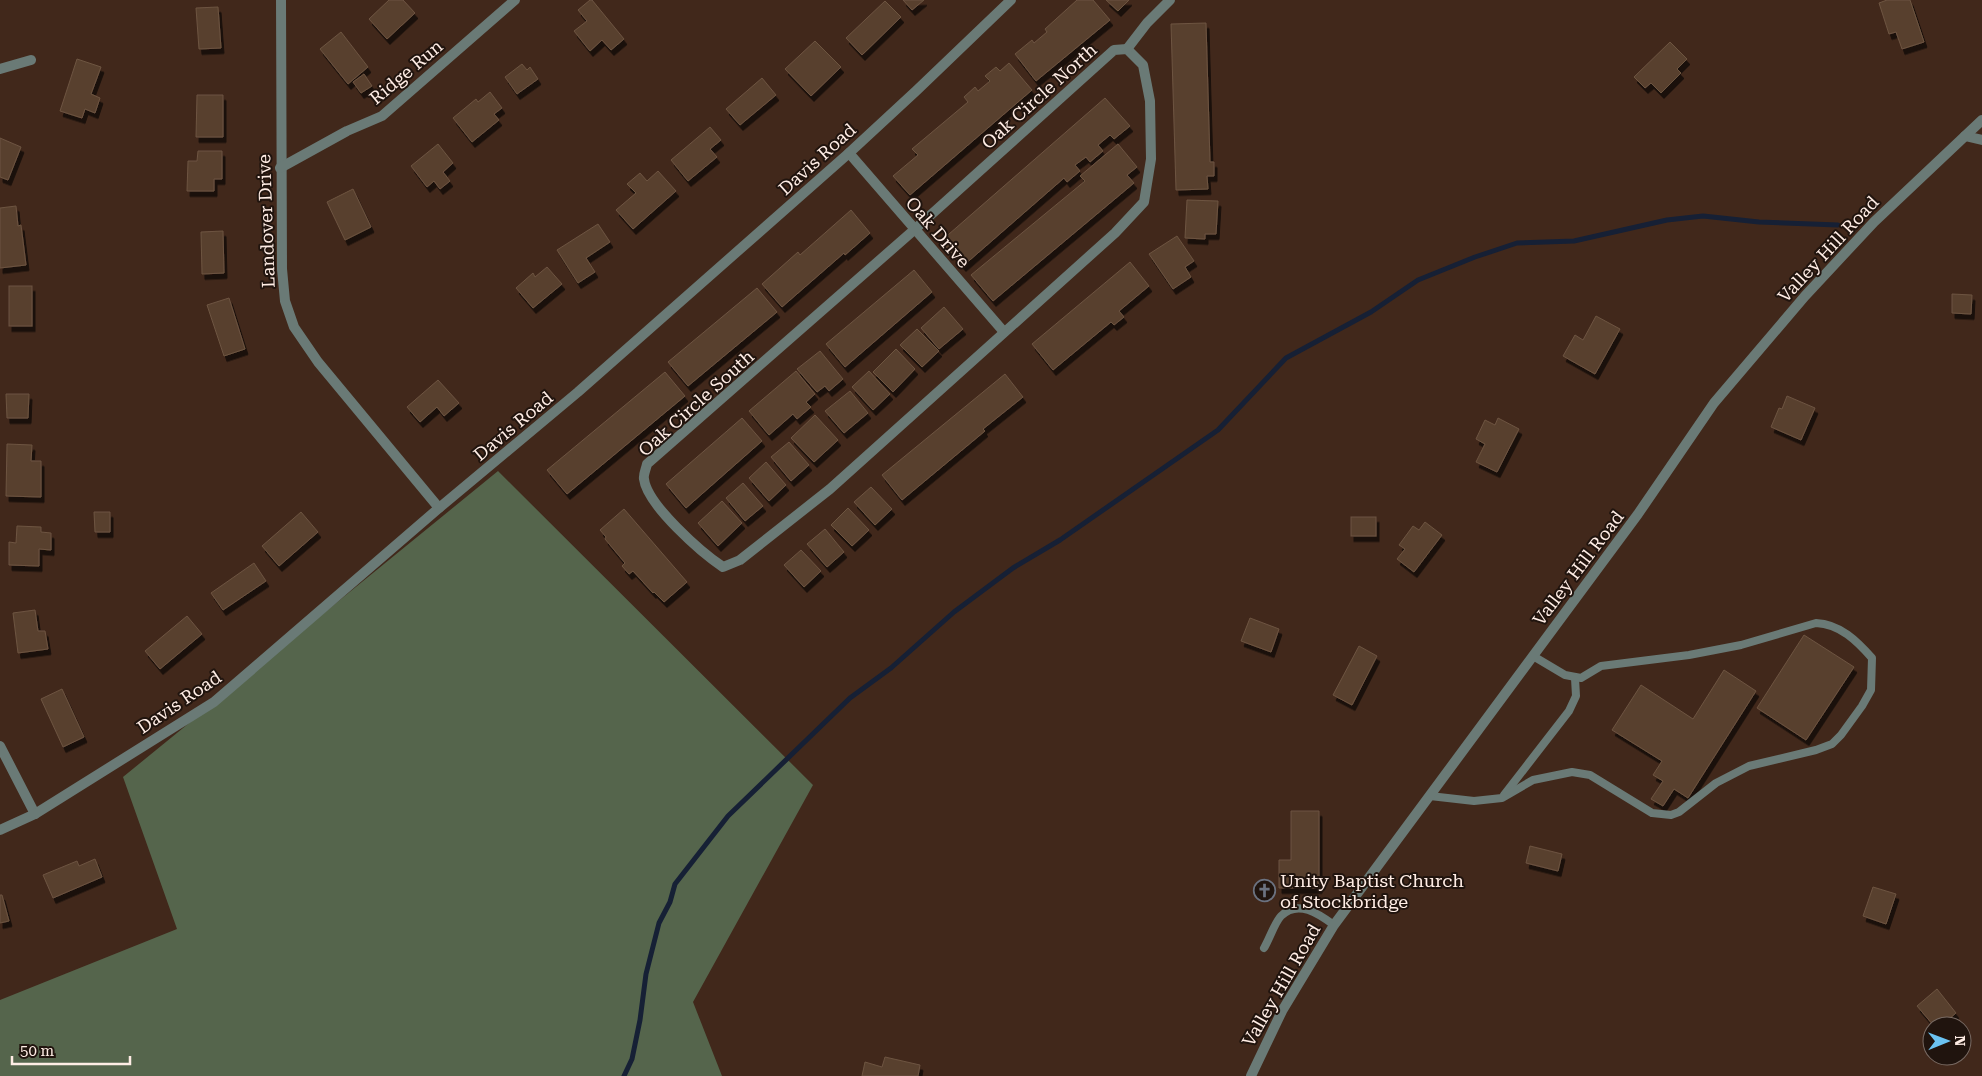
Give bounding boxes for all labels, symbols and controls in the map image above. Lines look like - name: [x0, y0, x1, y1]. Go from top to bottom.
- street label: Ridge Run: [365, 35, 447, 109]
- street label: Oak Circle North: [977, 39, 1101, 153]
- street label: Davis Road: [774, 119, 860, 199]
- street label: Landover Drive: [253, 154, 279, 288]
- street label: Valley Hill Road: [1773, 191, 1883, 307]
- street label: Oak Drive: [902, 192, 975, 272]
- street label: Oak Circle South: [634, 345, 758, 460]
- street label: Davis Road: [469, 387, 557, 465]
- street label: Valley Hill Road: [1528, 506, 1628, 629]
- street label: Davis Road: [133, 666, 225, 738]
- place label: Unity Baptist Church of Stockbridge: [1280, 870, 1464, 912]
- church icon: Unity Baptist Church of Stockbridge: [1252, 878, 1276, 902]
- street label: Valley Hill Road: [1237, 920, 1325, 1050]
- north arrow: [1922, 1016, 1972, 1066]
- scale bar: [12, 1034, 130, 1066]
- text: N: [1952, 1035, 1968, 1047]
- text: 50 m: [20, 1042, 55, 1060]

